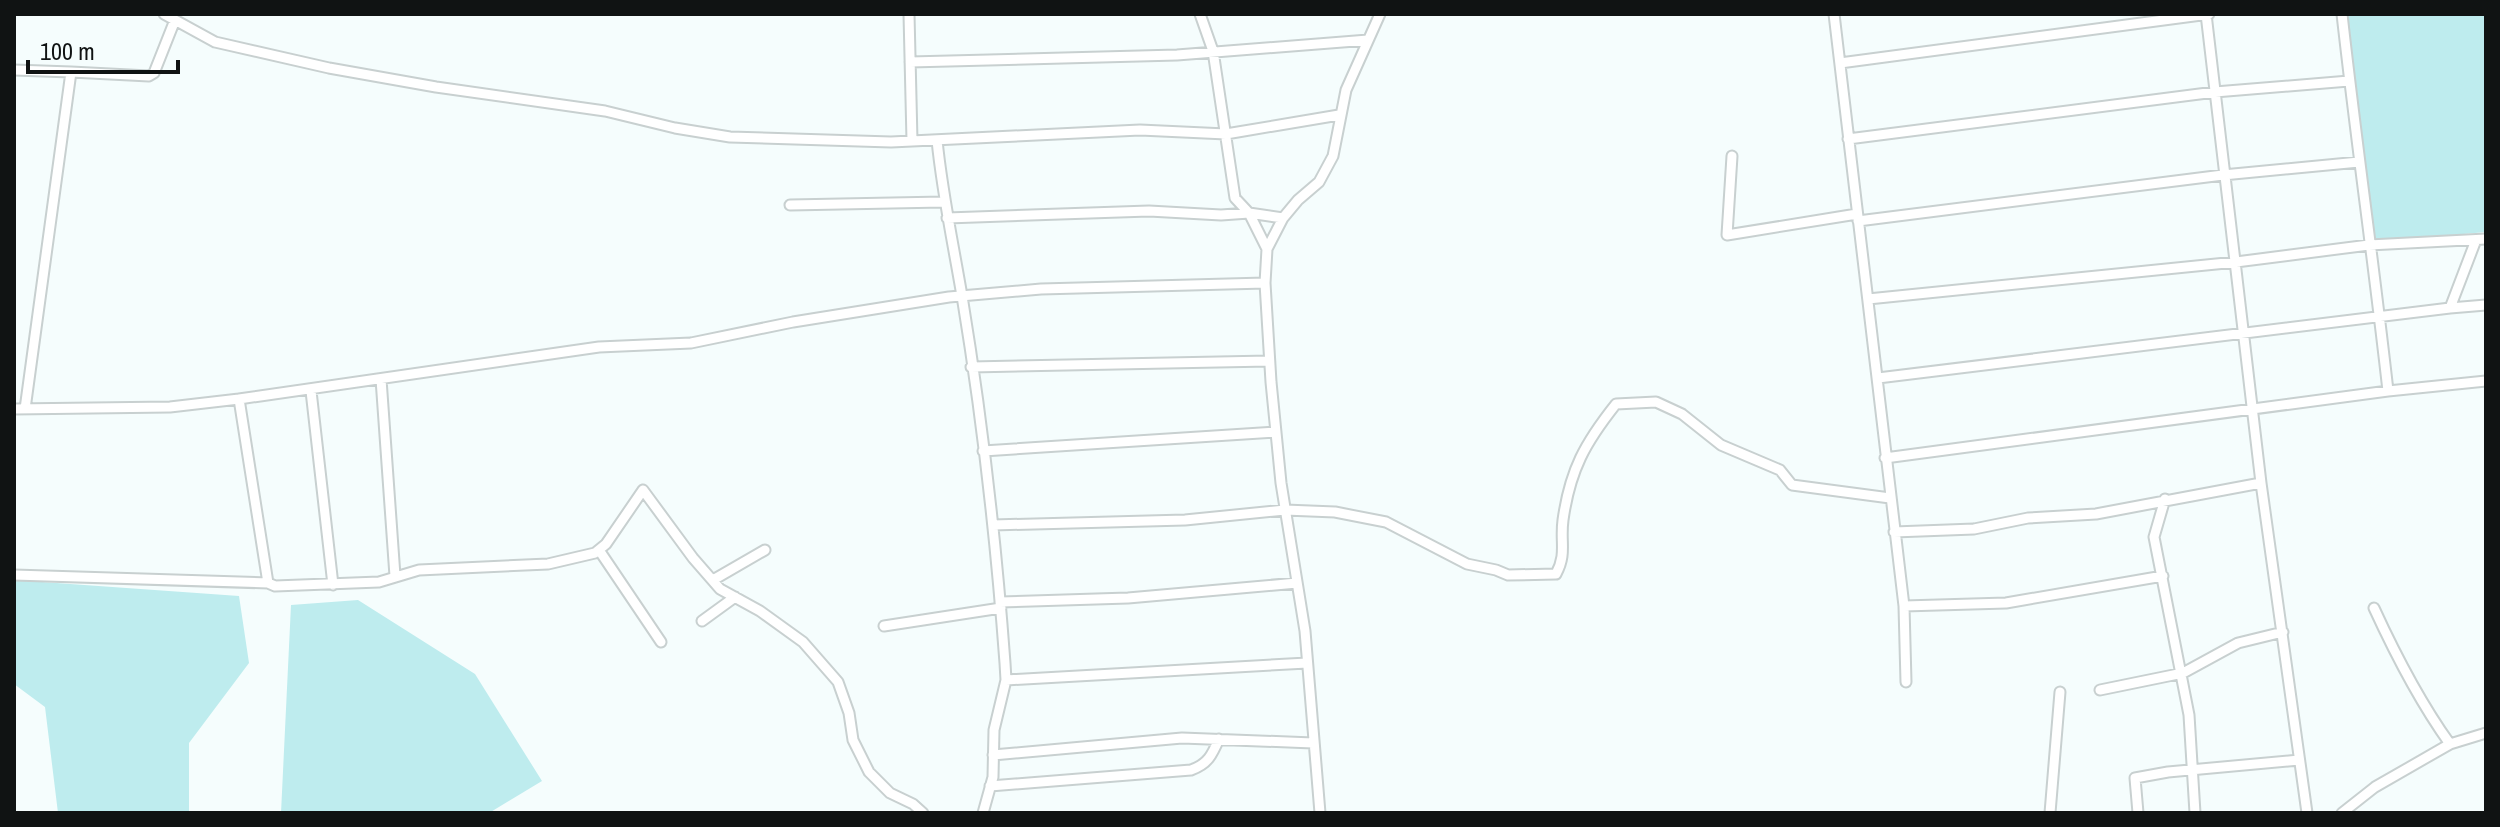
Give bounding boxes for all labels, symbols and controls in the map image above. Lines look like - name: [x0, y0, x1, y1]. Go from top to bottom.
- scale bar: [28, 24, 178, 74]
- text: 100 m: [40, 35, 95, 67]

